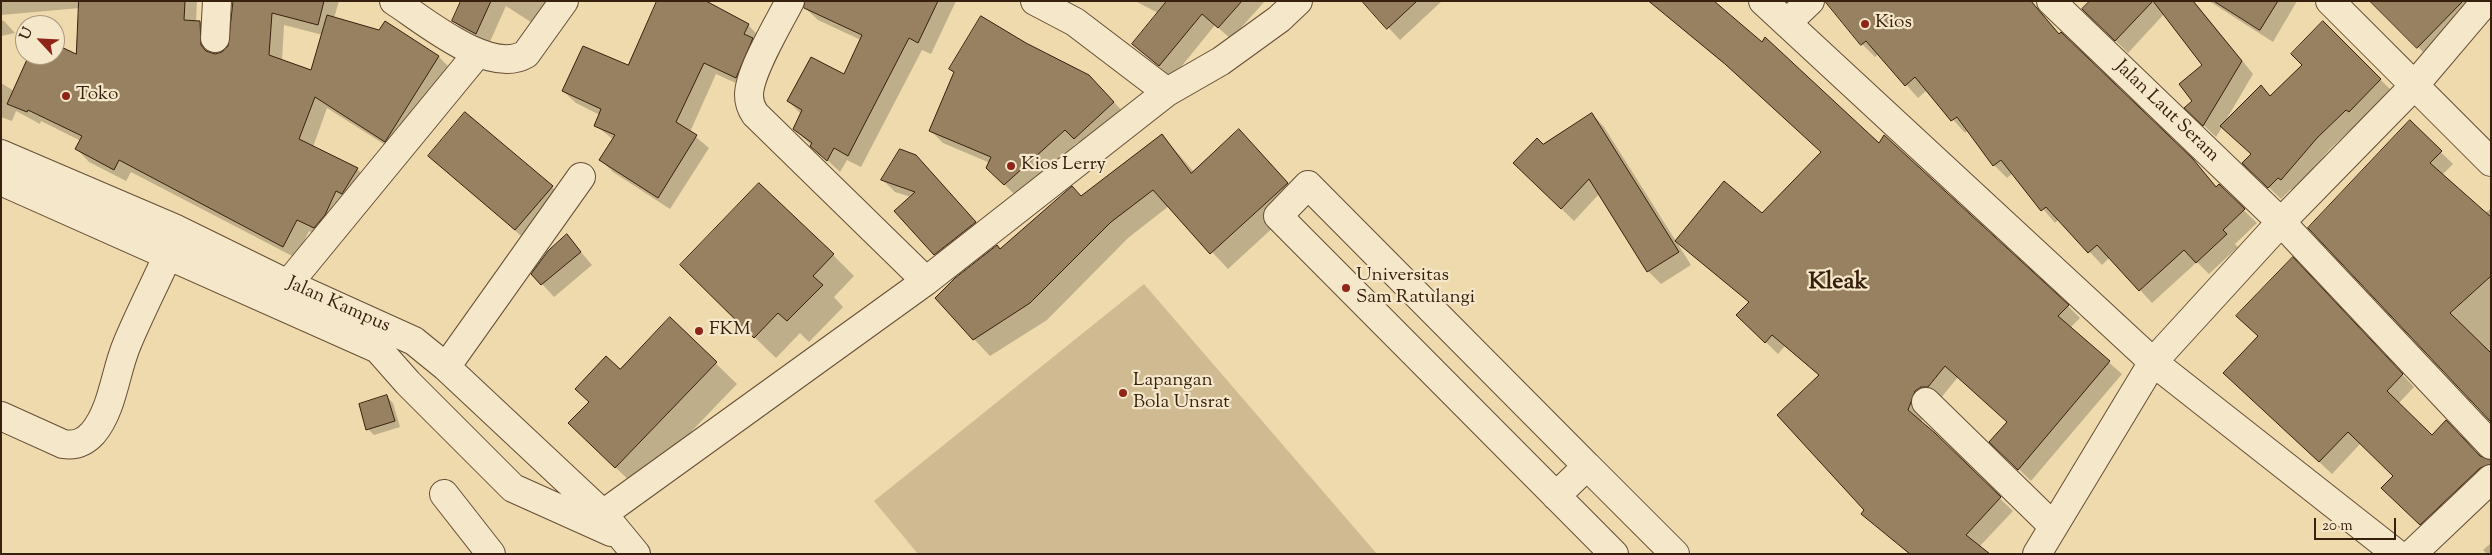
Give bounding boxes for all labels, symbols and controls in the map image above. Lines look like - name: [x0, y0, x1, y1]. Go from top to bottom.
- place label: Kios: [1875, 13, 1912, 35]
- north arrow: [15, 15, 65, 65]
- marker: Kios: [1859, 18, 1871, 30]
- text: U: [16, 25, 39, 43]
- street label: Jalan Laut Seram: [2109, 56, 2223, 168]
- place label: Toko: [76, 85, 118, 107]
- marker: Toko: [60, 90, 72, 102]
- place label: Kios Lerry: [1021, 155, 1106, 177]
- marker: Kios Lerry: [1005, 160, 1017, 172]
- place label: Universitas Sam Ratulangi: [1356, 266, 1475, 310]
- district label: Kleak: [1808, 270, 1868, 298]
- street label: Jalan Kampus: [283, 273, 393, 339]
- marker: Universitas Sam Ratulangi: [1340, 282, 1352, 294]
- place label: FKM: [709, 320, 751, 342]
- marker: FKM: [693, 325, 705, 337]
- place label: Lapangan Bola Unsrat: [1133, 371, 1230, 415]
- marker: Lapangan Bola Unsrat: [1117, 387, 1129, 399]
- scale bar: [2317, 508, 2400, 540]
- text: 20 m: [2322, 516, 2353, 537]

